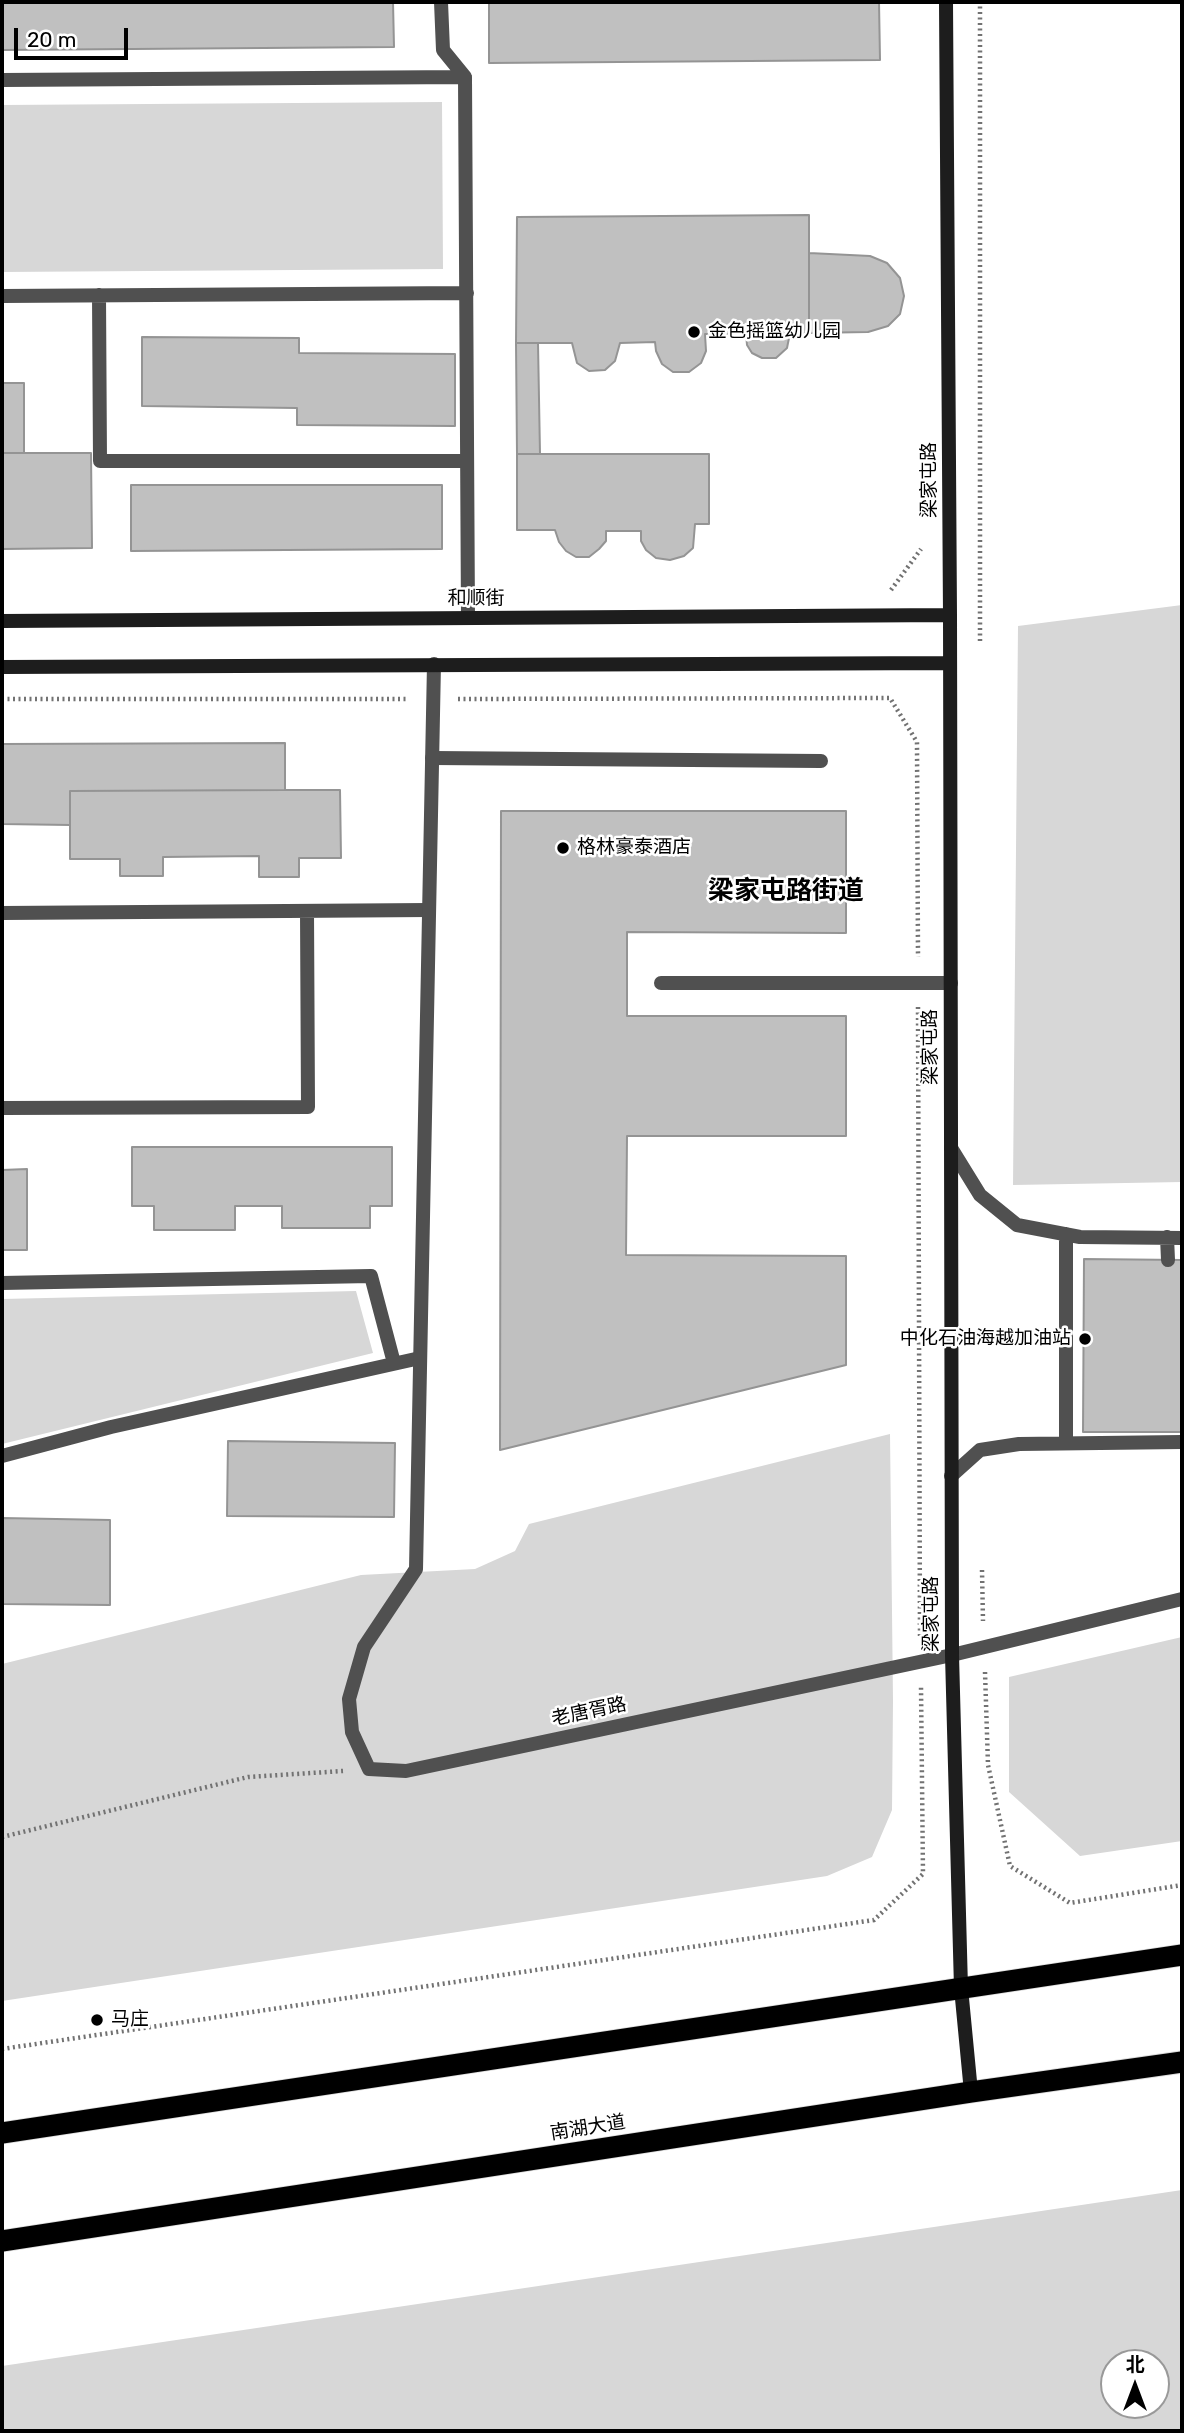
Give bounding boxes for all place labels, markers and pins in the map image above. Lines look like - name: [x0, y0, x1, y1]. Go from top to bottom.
- place label: 金色摇篮幼儿园: [708, 321, 841, 343]
- marker: 金色摇篮幼儿园: [686, 324, 702, 340]
- place label: 格林豪泰酒店: [577, 837, 691, 859]
- marker: 格林豪泰酒店: [555, 840, 571, 856]
- place label: 中化石油海越加油站: [900, 1328, 1071, 1350]
- marker: 中化石油海越加油站: [1077, 1331, 1093, 1347]
- place label: 马庄: [111, 2009, 149, 2031]
- marker: 马庄: [89, 2012, 105, 2028]

